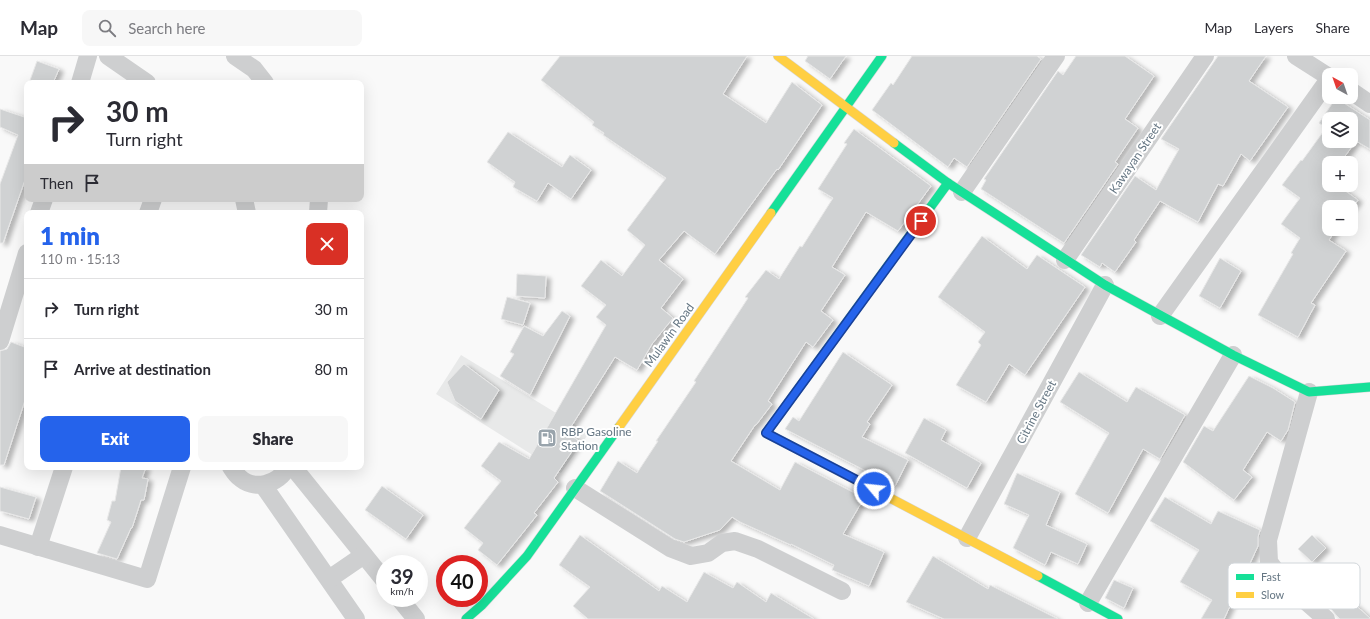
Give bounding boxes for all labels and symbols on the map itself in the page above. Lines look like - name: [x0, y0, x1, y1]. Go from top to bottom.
- north arrow: [1322, 68, 1358, 104]
- street label: Kawayan Street: [1106, 119, 1165, 196]
- pin: [904, 204, 938, 238]
- street label: Mulawin Road: [641, 300, 697, 370]
- street label: Citrine Street: [1013, 377, 1059, 446]
- place label: RBP Gasoline Station: [561, 424, 632, 453]
- fuel station icon: RBP Gasoline Station: [536, 427, 558, 449]
- position arrow: [853, 468, 895, 510]
- speed limit sign: 40: [436, 555, 488, 607]
- legend: [1228, 563, 1360, 609]
- text: Fast: [1261, 570, 1281, 583]
- text: Slow: [1261, 588, 1285, 601]

